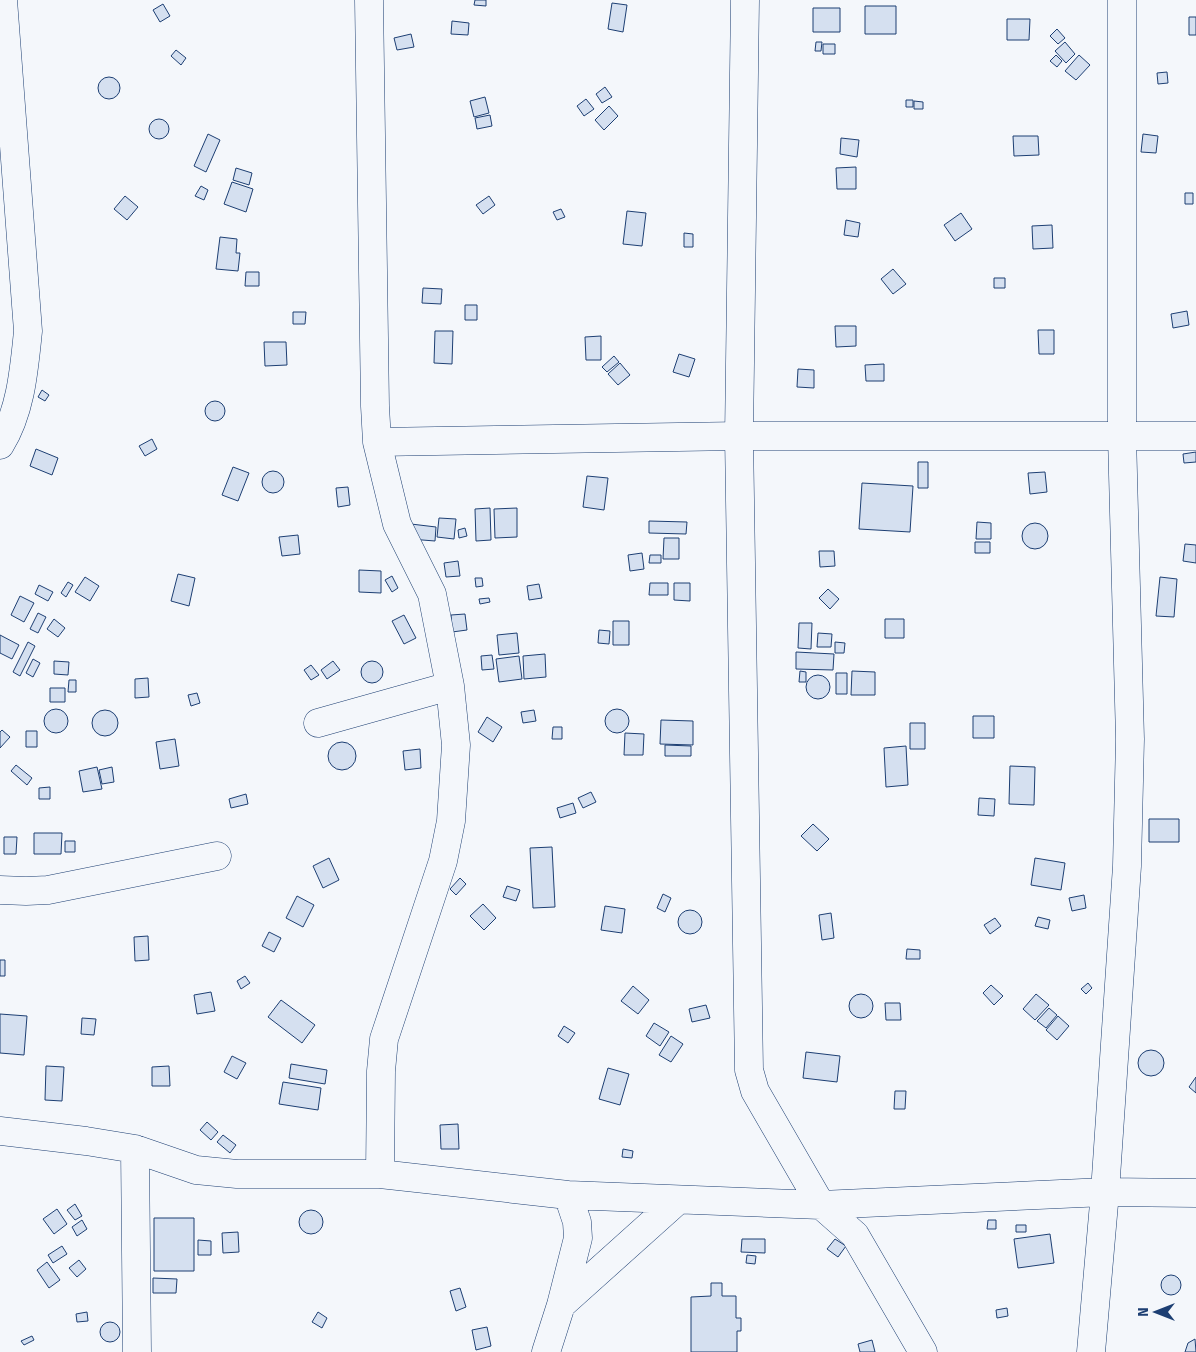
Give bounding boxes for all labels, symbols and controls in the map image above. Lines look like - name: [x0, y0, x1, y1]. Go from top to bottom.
- north arrow: [1131, 1287, 1181, 1337]
- text: N: [1135, 1307, 1152, 1317]

